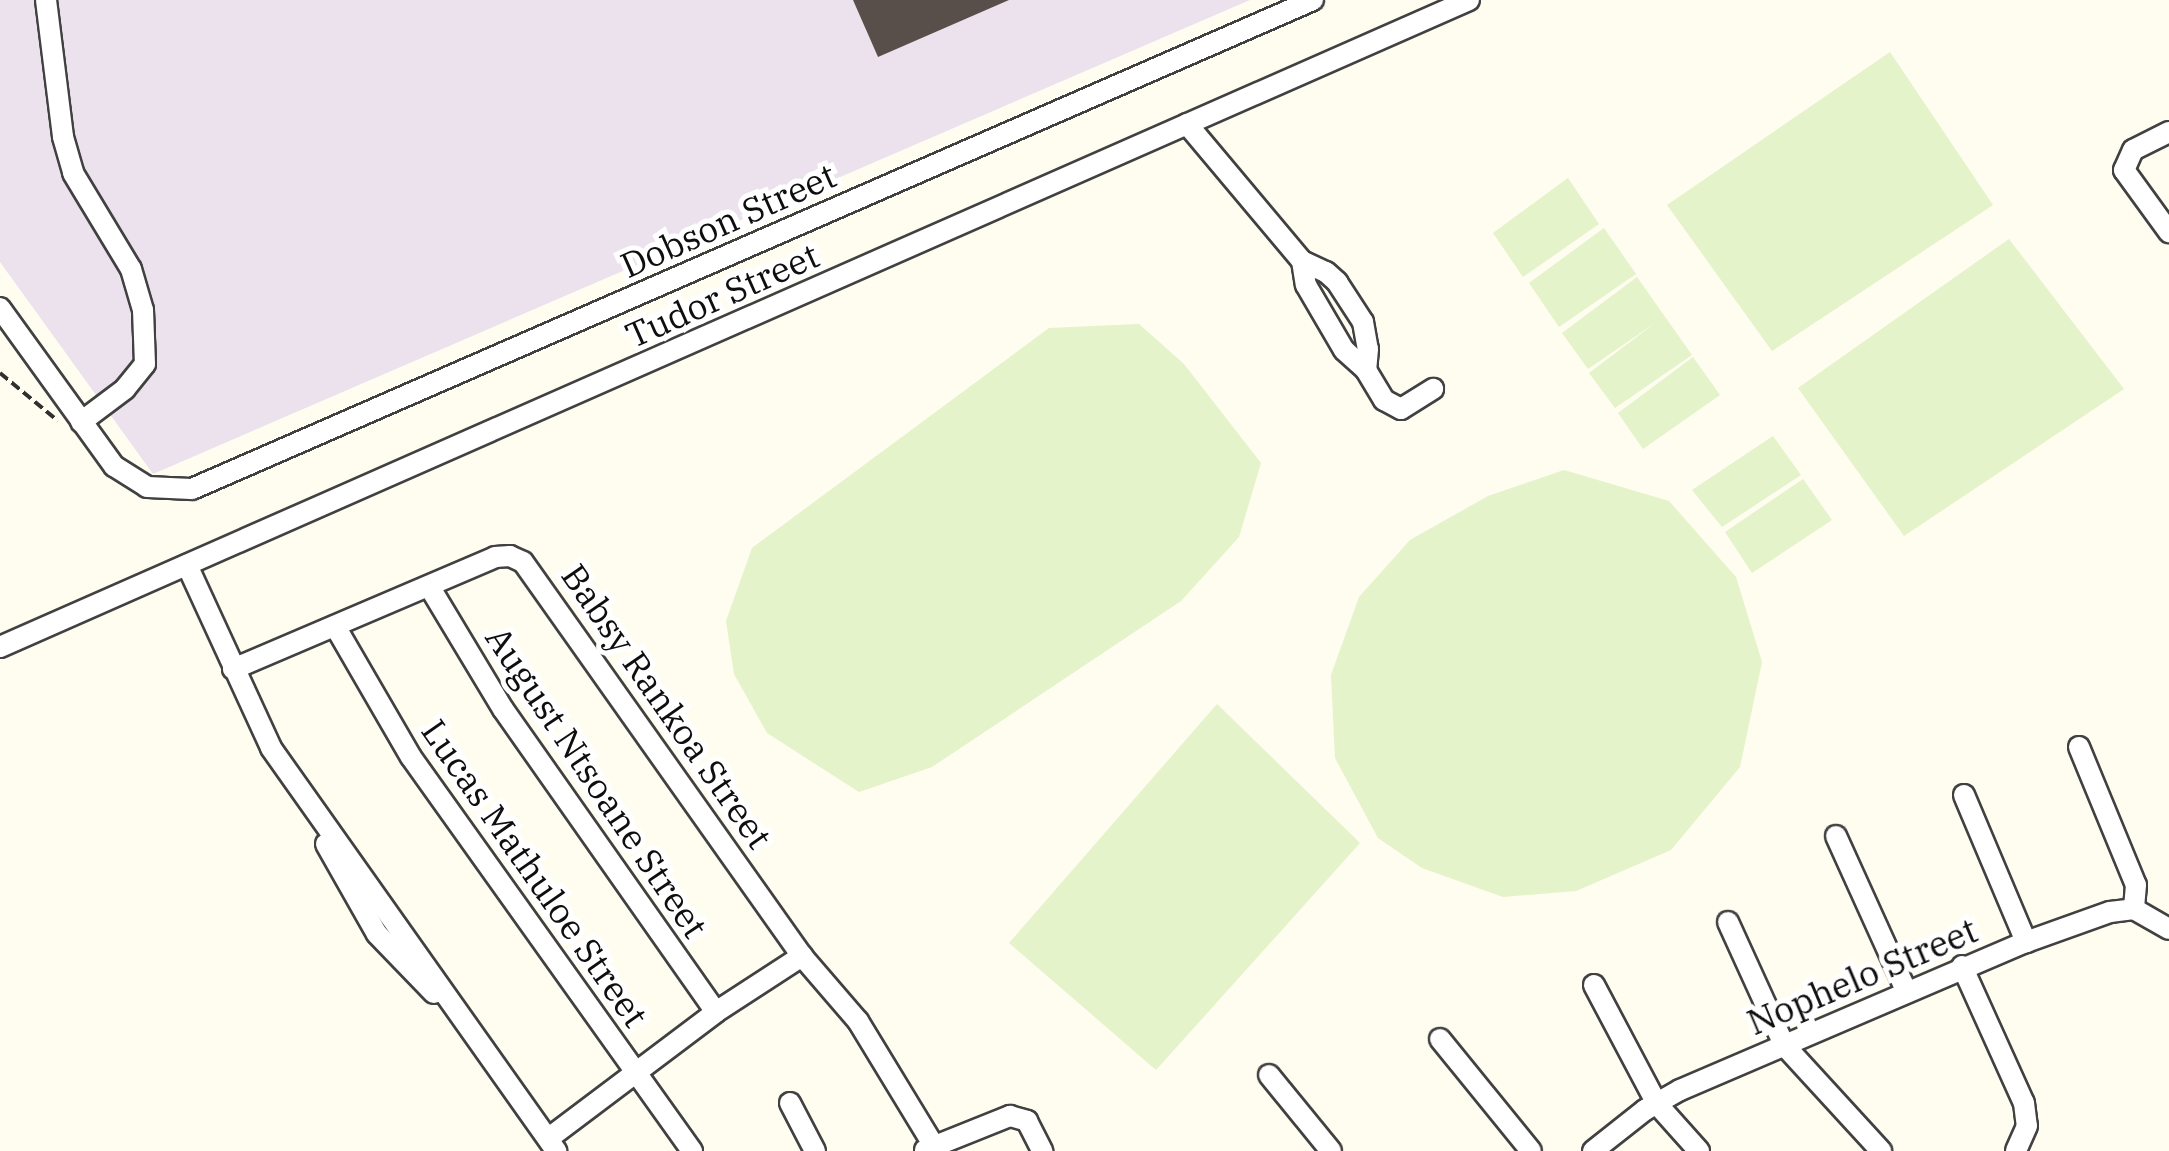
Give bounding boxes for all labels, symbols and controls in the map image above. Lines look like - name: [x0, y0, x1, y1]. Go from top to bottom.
- street label: Dobson Street: [614, 154, 842, 286]
- street label: Tudor Street: [619, 234, 825, 356]
- street label: Babsy Rankoa Street: [553, 556, 781, 856]
- street label: August Ntsoane Street: [477, 618, 717, 946]
- street label: Lucas Mathuloe Street: [413, 711, 657, 1035]
- street label: Nophelo Street: [1741, 909, 1983, 1043]

